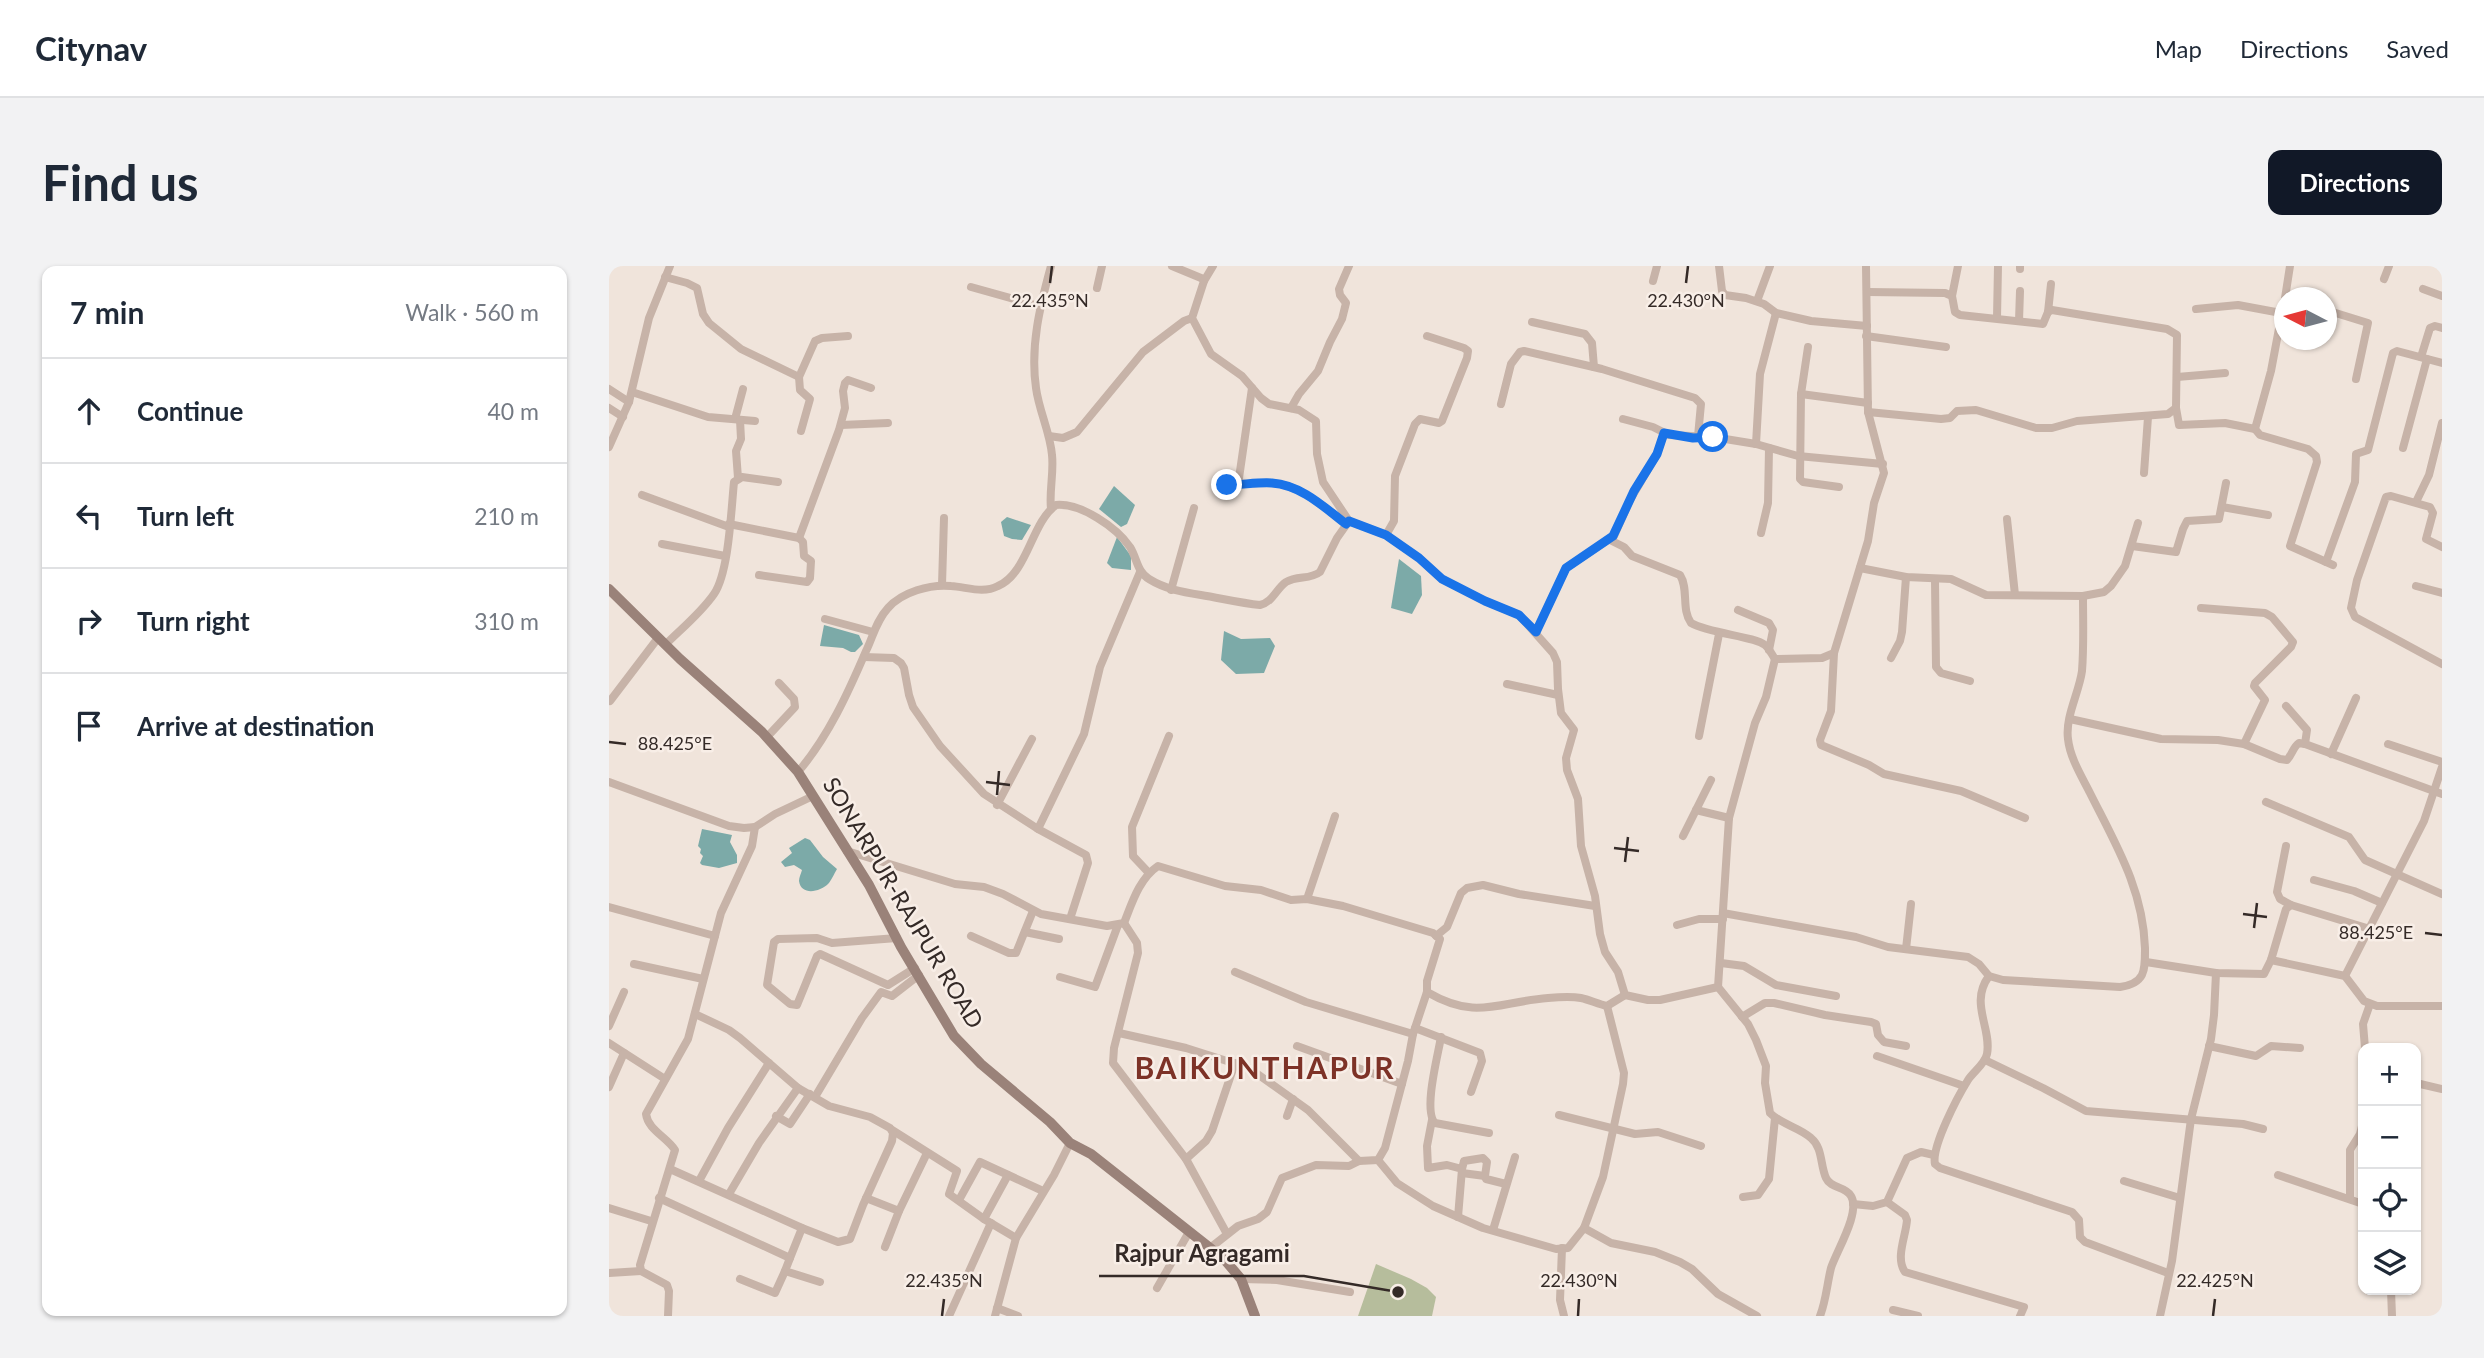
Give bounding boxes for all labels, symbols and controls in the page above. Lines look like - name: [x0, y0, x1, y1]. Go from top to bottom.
- text: Citynav: [35, 28, 147, 68]
- text: Map: [2155, 34, 2202, 63]
- text: Directions: [2240, 34, 2348, 63]
- text: Saved: [2386, 34, 2449, 63]
- button: Directions: [2268, 150, 2442, 215]
- text: Find us: [42, 153, 199, 211]
- north arrow: [2274, 287, 2337, 350]
- text: 22.435°N: [1011, 289, 1089, 311]
- text: 22.430°N: [1647, 289, 1725, 311]
- text: 7 min: [70, 294, 144, 330]
- text: Walk · 560 m: [405, 298, 539, 326]
- icon: ahead: [70, 392, 108, 430]
- text: Continue: [137, 395, 243, 427]
- text: 40 m: [488, 397, 539, 425]
- route start: [1697, 421, 1728, 452]
- route end: [1211, 469, 1242, 500]
- icon: left: [70, 497, 108, 535]
- text: Turn left: [137, 500, 234, 532]
- text: 210 m: [474, 502, 539, 530]
- icon: right: [70, 602, 108, 640]
- text: Turn right: [137, 605, 250, 637]
- text: 310 m: [474, 607, 539, 635]
- icon: arrive: [70, 707, 108, 745]
- text: Arrive at destination: [137, 710, 374, 742]
- text: 88.425°E: [638, 732, 712, 754]
- street label: SONARPUR-RAJPUR ROAD: [818, 772, 990, 1033]
- text: 88.425°E: [2339, 921, 2413, 943]
- map controls: [2358, 1043, 2421, 1295]
- button: +: [2358, 1043, 2421, 1106]
- district label: BAIKUNTHAPUR: [1134, 1049, 1396, 1085]
- button: −: [2358, 1106, 2421, 1169]
- button: locate: [2358, 1169, 2421, 1232]
- callout: Rajpur Agragami: [1099, 1231, 1304, 1276]
- button: layers: [2358, 1232, 2421, 1295]
- text: Rajpur Agragami: [1114, 1238, 1290, 1267]
- text: 22.435°N: [905, 1269, 983, 1291]
- text: 22.430°N: [1540, 1269, 1618, 1291]
- text: 22.425°N: [2176, 1269, 2254, 1291]

